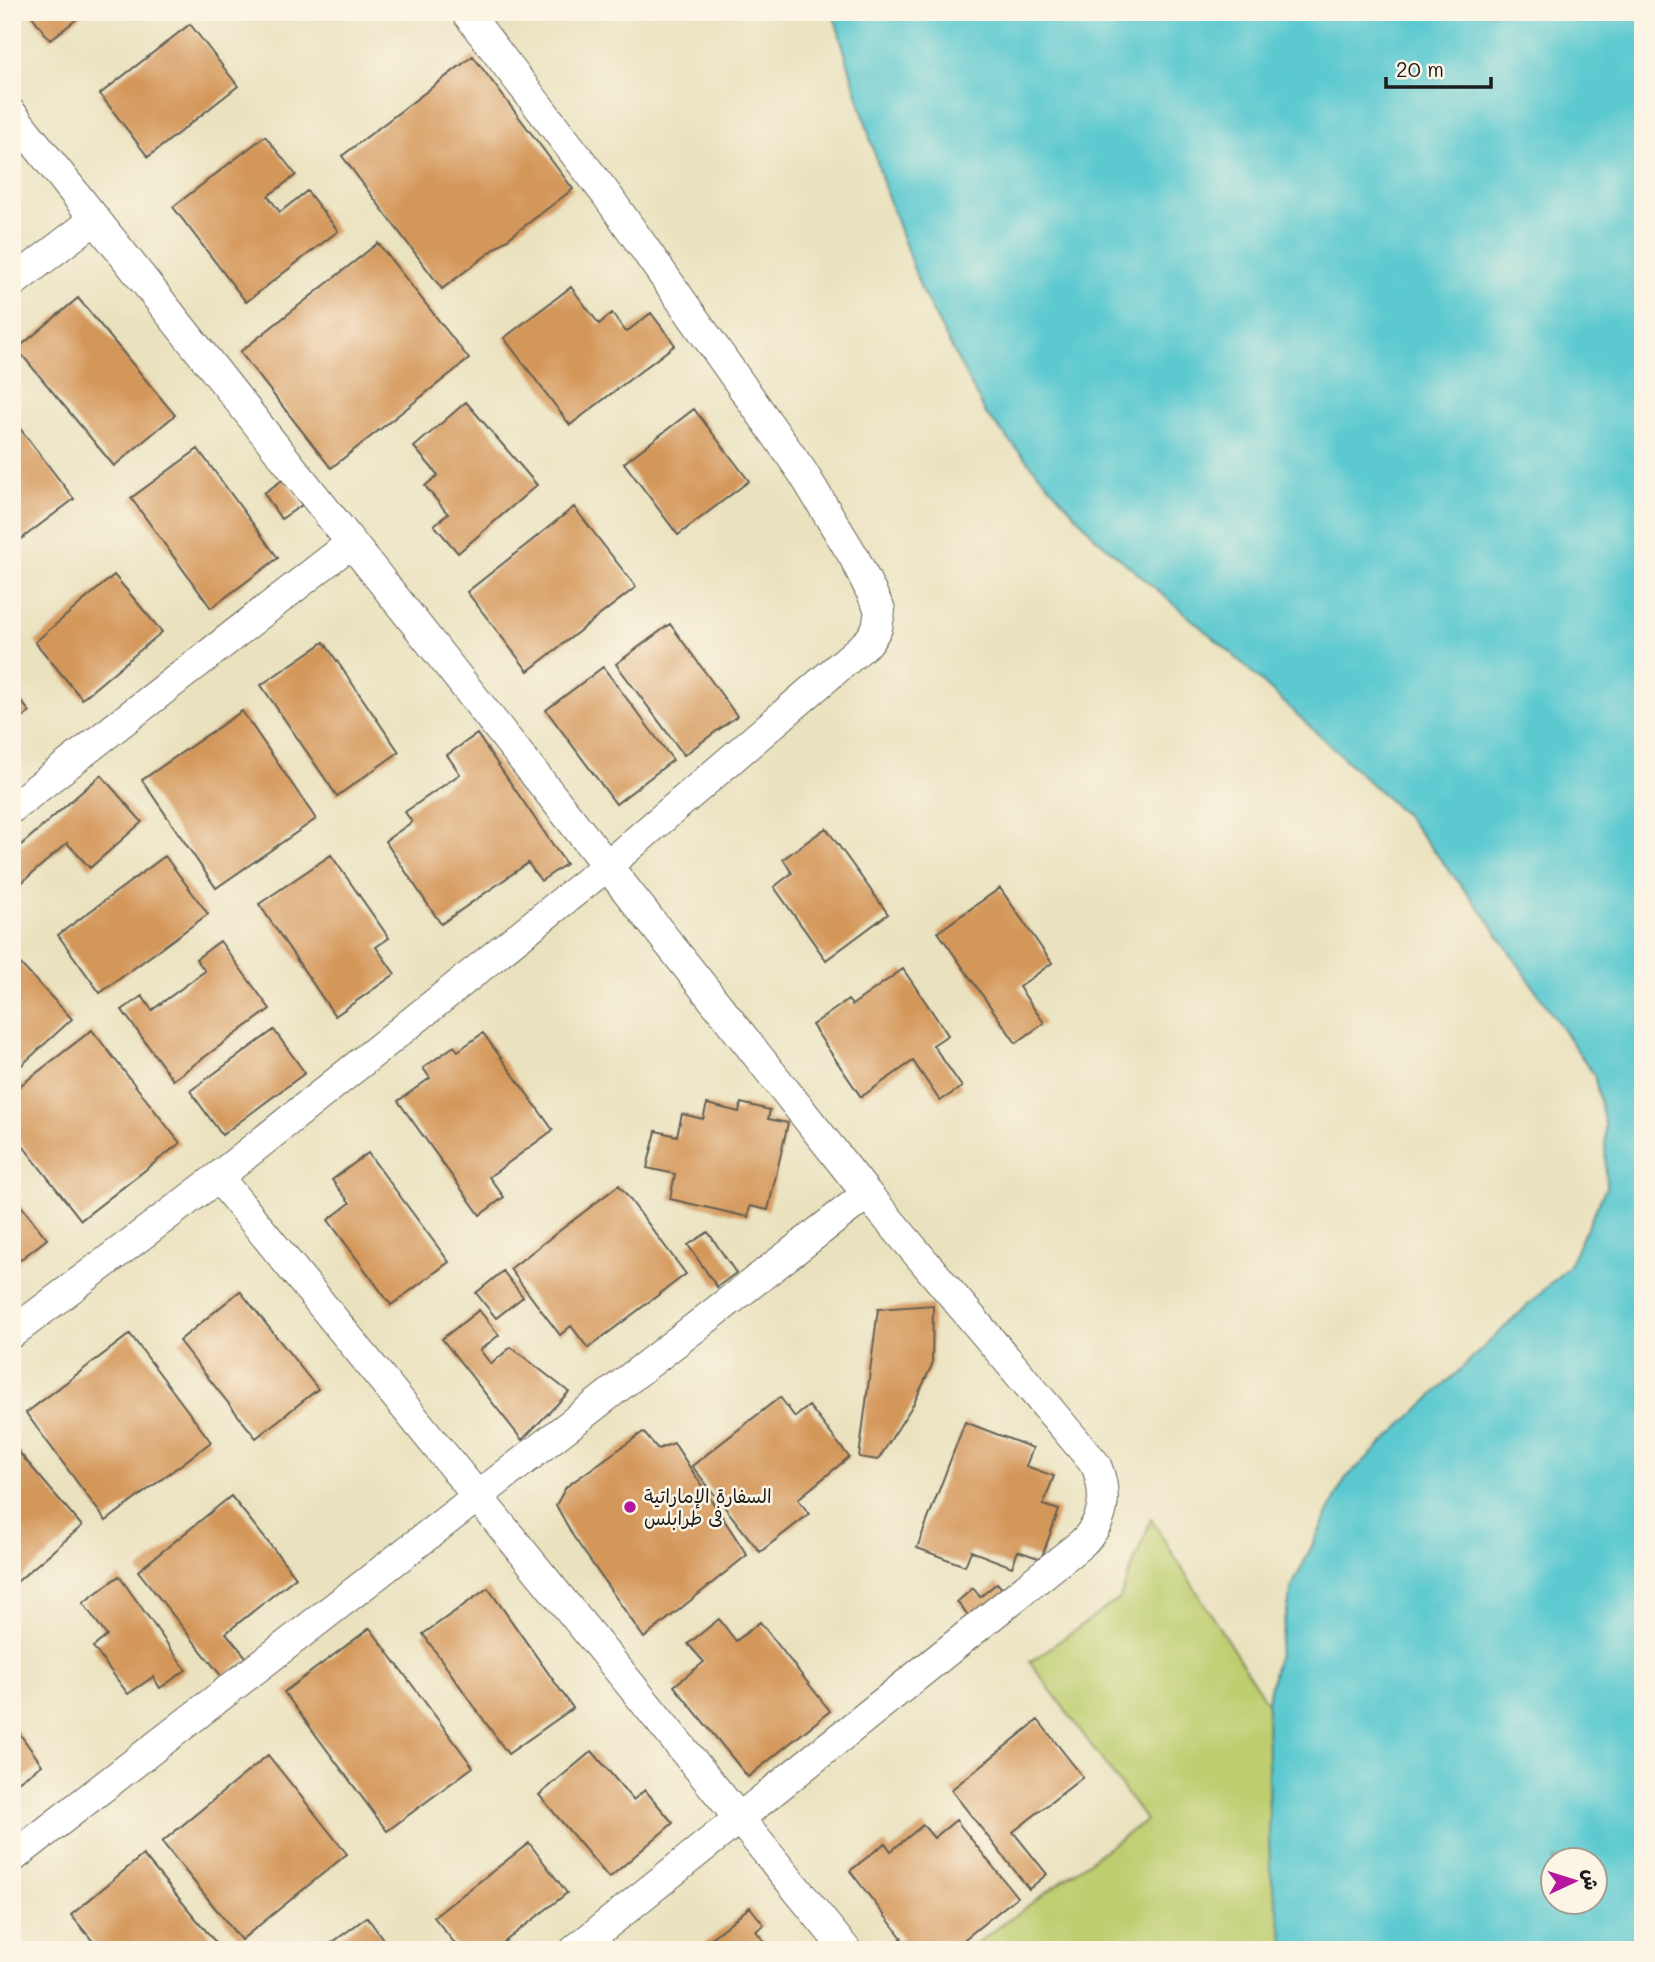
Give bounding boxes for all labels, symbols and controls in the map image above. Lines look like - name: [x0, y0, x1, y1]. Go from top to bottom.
- scale bar: [1386, 46, 1490, 90]
- text: 20 m: [1396, 55, 1444, 82]
- place label: السفارة الإماراتية فى طرابلس: [644, 1483, 772, 1530]
- marker: السفارة الإماراتية فى طرابلس: [622, 1499, 638, 1515]
- north arrow: [1540, 1846, 1610, 1916]
- text: ش: [1578, 1868, 1605, 1891]

